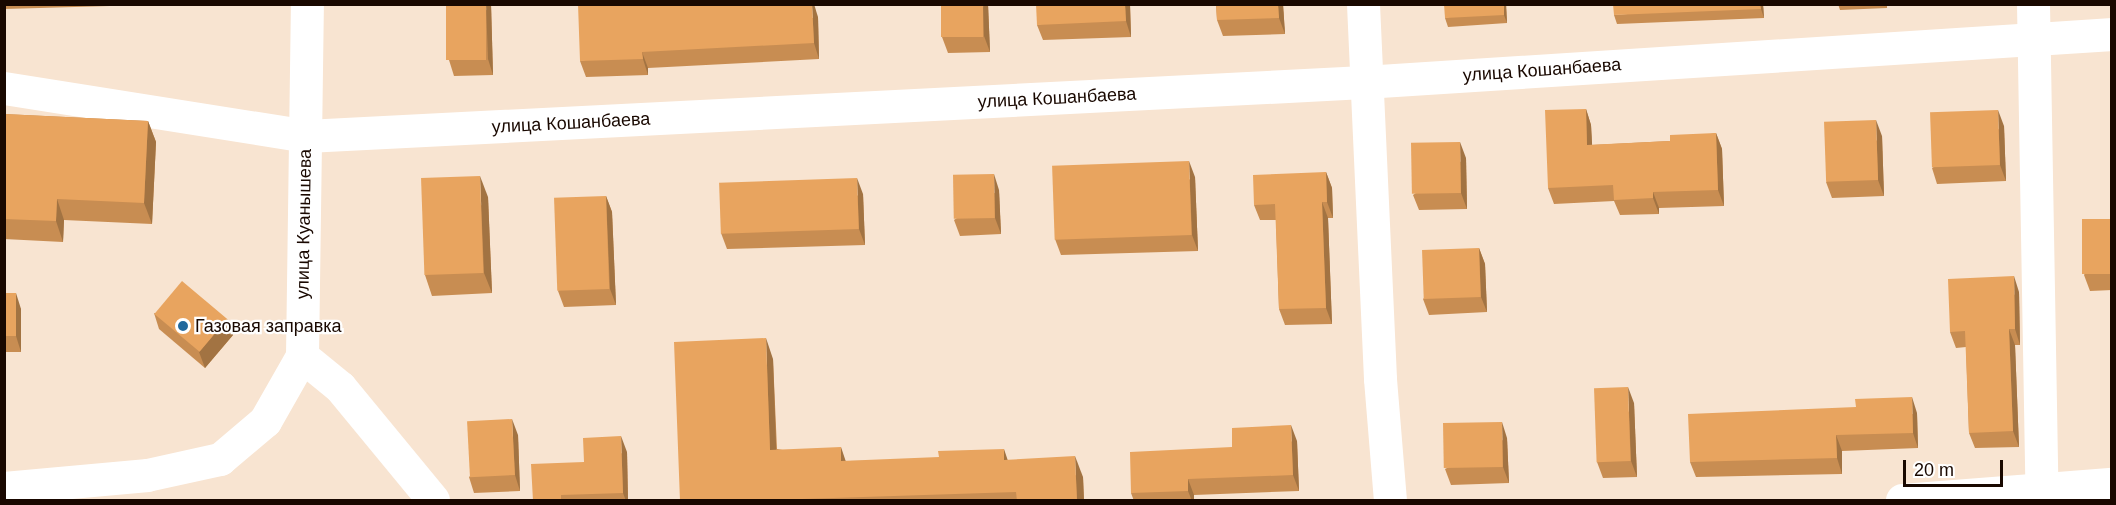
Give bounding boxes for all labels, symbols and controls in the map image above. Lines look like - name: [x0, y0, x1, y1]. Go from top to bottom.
- street label: улица Кошанбаева: [1462, 54, 1622, 86]
- street label: улица Кошанбаева: [977, 83, 1137, 113]
- street label: улица Кошанбаева: [491, 108, 651, 138]
- street label: улица Куанышева: [292, 149, 316, 299]
- place label: Газовая заправка: [195, 315, 342, 337]
- marker: Газовая заправка: [176, 319, 190, 333]
- scale bar: [1906, 448, 2006, 486]
- text: 20 m: [1914, 460, 1954, 480]

